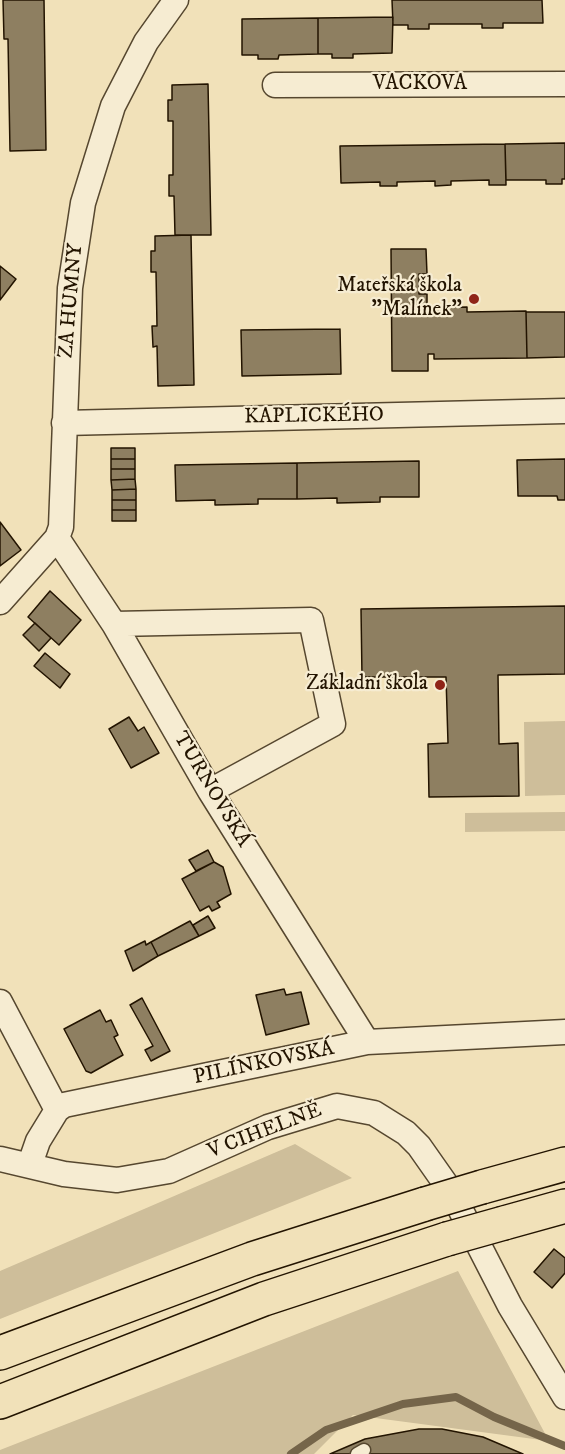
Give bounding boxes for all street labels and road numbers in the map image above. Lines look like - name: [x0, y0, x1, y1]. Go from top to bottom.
- street label: VACKOVA: [373, 72, 467, 98]
- street label: ZA HUMNY: [54, 243, 90, 359]
- street label: KAPLICKÉHO: [244, 403, 384, 431]
- street label: TURNOVSKÁ: [167, 728, 255, 852]
- street label: PILÍNKOVSKÁ: [191, 1037, 337, 1091]
- street label: V CIHELNĚ: [204, 1099, 326, 1165]

